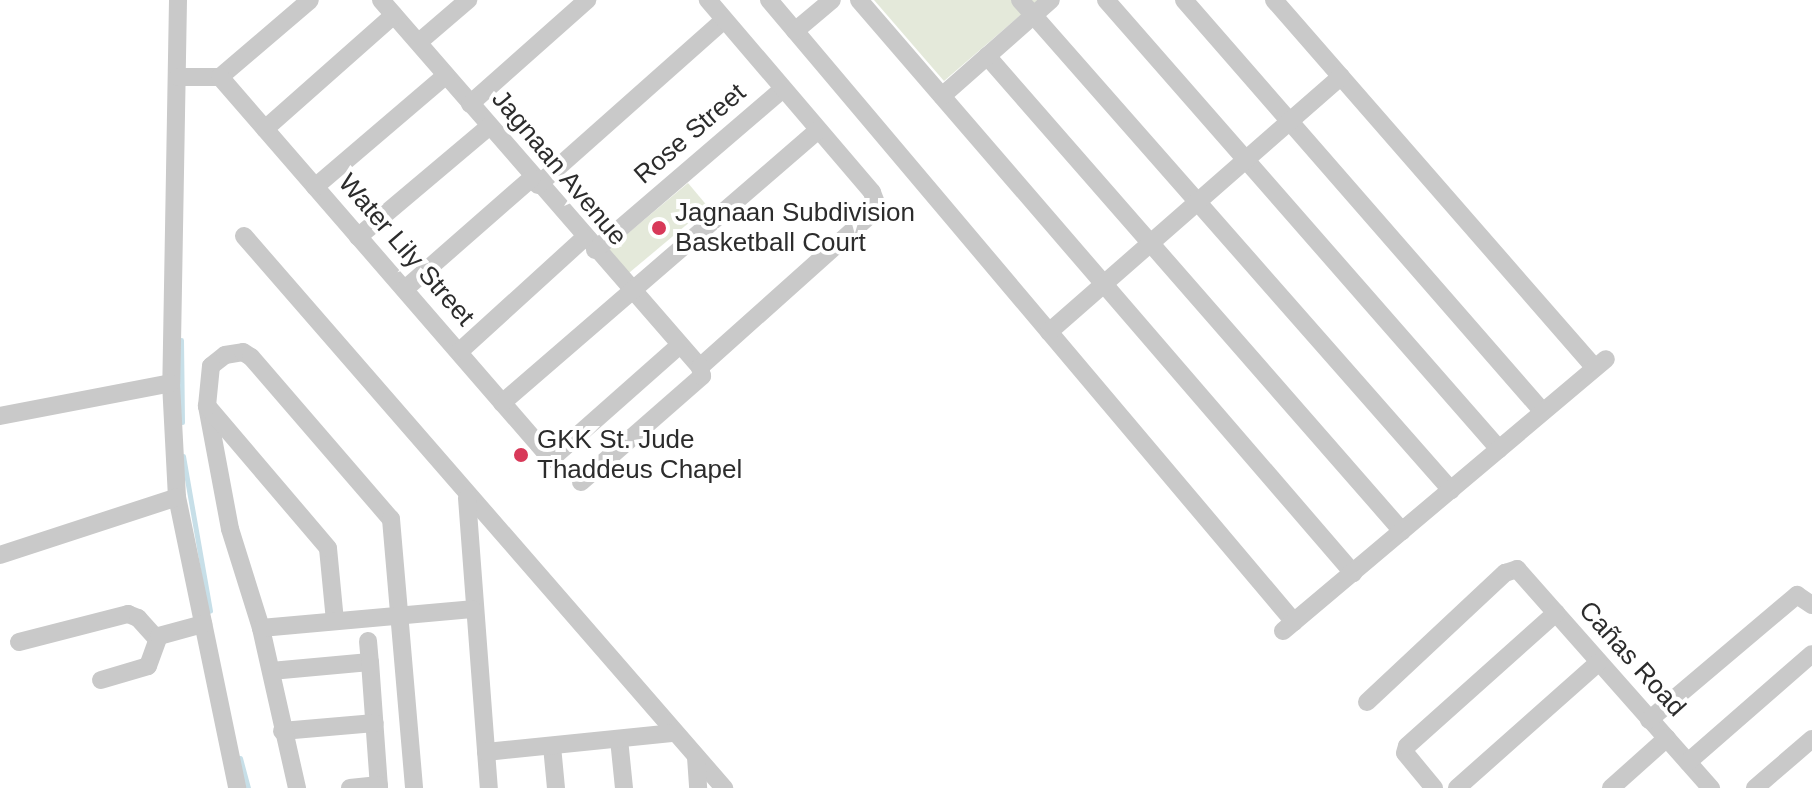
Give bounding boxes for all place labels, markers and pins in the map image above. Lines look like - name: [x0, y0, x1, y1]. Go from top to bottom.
- place label: Jagnaan Subdivision Basketball Court: [675, 197, 915, 258]
- marker: Jagnaan Subdivision Basketball Court: [650, 219, 668, 237]
- place label: GKK St. Jude Thaddeus Chapel: [537, 424, 742, 486]
- marker: GKK St. Jude Thaddeus Chapel: [512, 446, 530, 464]

